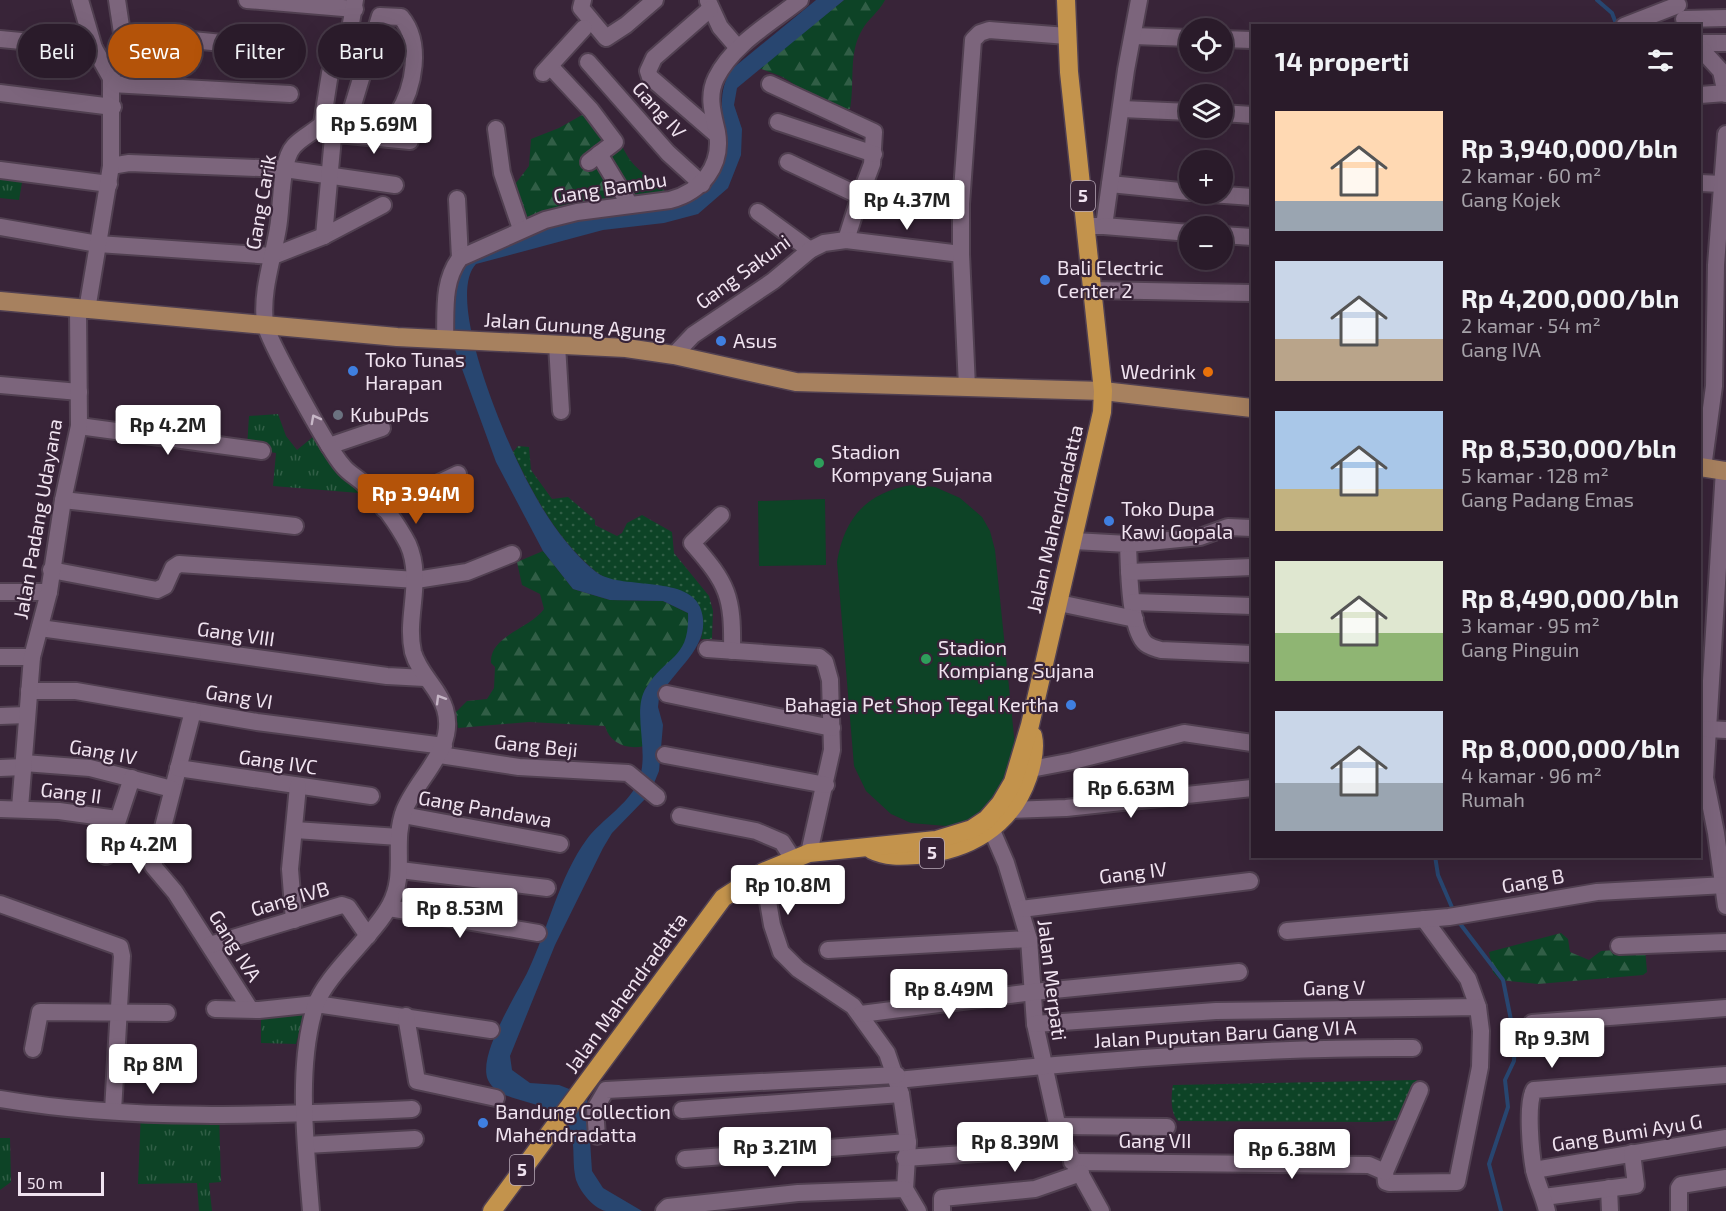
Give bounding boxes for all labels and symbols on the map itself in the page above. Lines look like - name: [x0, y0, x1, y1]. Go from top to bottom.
- street label: Gang IV: [628, 76, 691, 143]
- pin: Rp 5.69M: [312, 104, 436, 155]
- street label: Gang Carik: [240, 152, 280, 251]
- street label: Gang Bambu: [551, 166, 668, 208]
- pin: Rp 4.37M: [845, 180, 969, 231]
- road number: 5: [1071, 181, 1095, 211]
- street label: Gang Sakuni: [690, 229, 794, 314]
- place label: Bali Electric Center 2: [1057, 255, 1164, 302]
- marker: Bali Electric Center 2: [1038, 273, 1052, 287]
- street label: Jalan Gunung Agung: [483, 307, 667, 343]
- place label: Asus: [733, 328, 777, 352]
- marker: Asus: [714, 334, 728, 348]
- place label: Toko Tunas Harapan: [365, 347, 465, 394]
- place label: Wedrink: [1120, 359, 1196, 383]
- marker: Toko Tunas Harapan: [346, 364, 360, 378]
- marker: Wedrink: [1201, 365, 1215, 379]
- place label: KubuPds: [350, 402, 429, 426]
- pin: Rp 4.2M: [113, 405, 223, 456]
- marker: KubuPds: [331, 408, 345, 422]
- one-way arrow: [311, 415, 322, 425]
- street label: Jalan Padang Udayana: [8, 417, 66, 621]
- street label: Jalan Mahendradatta: [1021, 422, 1087, 615]
- place label: Stadion Kompyang Sujana: [831, 439, 993, 486]
- marker: Stadion Kompyang Sujana: [812, 456, 826, 470]
- pin: Rp 3.94M: [354, 474, 478, 525]
- place label: Toko Dupa Kawi Gopala: [1121, 496, 1233, 543]
- marker: Toko Dupa Kawi Gopala: [1102, 514, 1116, 528]
- street label: Gang VIII: [196, 616, 277, 650]
- place label: Stadion Kompiang Sujana: [938, 635, 1094, 682]
- marker: Stadion Kompiang Sujana: [919, 652, 933, 666]
- street label: Gang VI: [204, 679, 274, 713]
- place label: Bahagia Pet Shop Tegal Kertha: [785, 692, 1059, 716]
- one-way arrow: [435, 695, 447, 705]
- marker: Bahagia Pet Shop Tegal Kertha: [1064, 698, 1078, 712]
- street label: Gang Beji: [493, 729, 579, 761]
- street label: Gang IV: [68, 733, 139, 769]
- street label: Gang IVC: [237, 744, 319, 778]
- pin: Rp 6.63M: [1069, 768, 1193, 819]
- street label: Gang II: [39, 776, 103, 808]
- street label: Gang Pandawa: [417, 784, 554, 832]
- pin: Rp 4.2M: [84, 824, 194, 875]
- road number: 5: [920, 838, 944, 868]
- street label: Gang IV: [1098, 856, 1168, 888]
- street label: Gang B: [1500, 863, 1566, 897]
- pin: Rp 10.8M: [726, 865, 850, 916]
- street label: Gang IVB: [248, 875, 332, 921]
- pin: Rp 8.53M: [398, 888, 522, 939]
- street label: Gang IVA: [204, 905, 268, 986]
- street label: Jalan Mahendradatta: [559, 908, 691, 1077]
- street label: Jalan Merpati: [1034, 918, 1072, 1042]
- pin: Rp 8.49M: [887, 969, 1011, 1020]
- street label: Gang V: [1303, 974, 1365, 1000]
- street label: Jalan Puputan Baru Gang VI A: [1093, 1014, 1357, 1052]
- pin: Rp 9.3M: [1497, 1018, 1607, 1069]
- pin: Rp 8M: [111, 1044, 195, 1095]
- place label: Bandung Collection Mahendradatta: [495, 1099, 671, 1146]
- street label: Gang Bumi Ayu G: [1550, 1108, 1704, 1156]
- marker: Bandung Collection Mahendradatta: [476, 1116, 490, 1130]
- pin: Rp 8.39M: [953, 1122, 1077, 1173]
- pin: Rp 3.21M: [713, 1127, 837, 1178]
- street label: Gang VII: [1119, 1128, 1191, 1152]
- pin: Rp 6.38M: [1230, 1129, 1354, 1180]
- road number: 5: [510, 1155, 534, 1185]
- scale bar: [18, 1169, 104, 1196]

